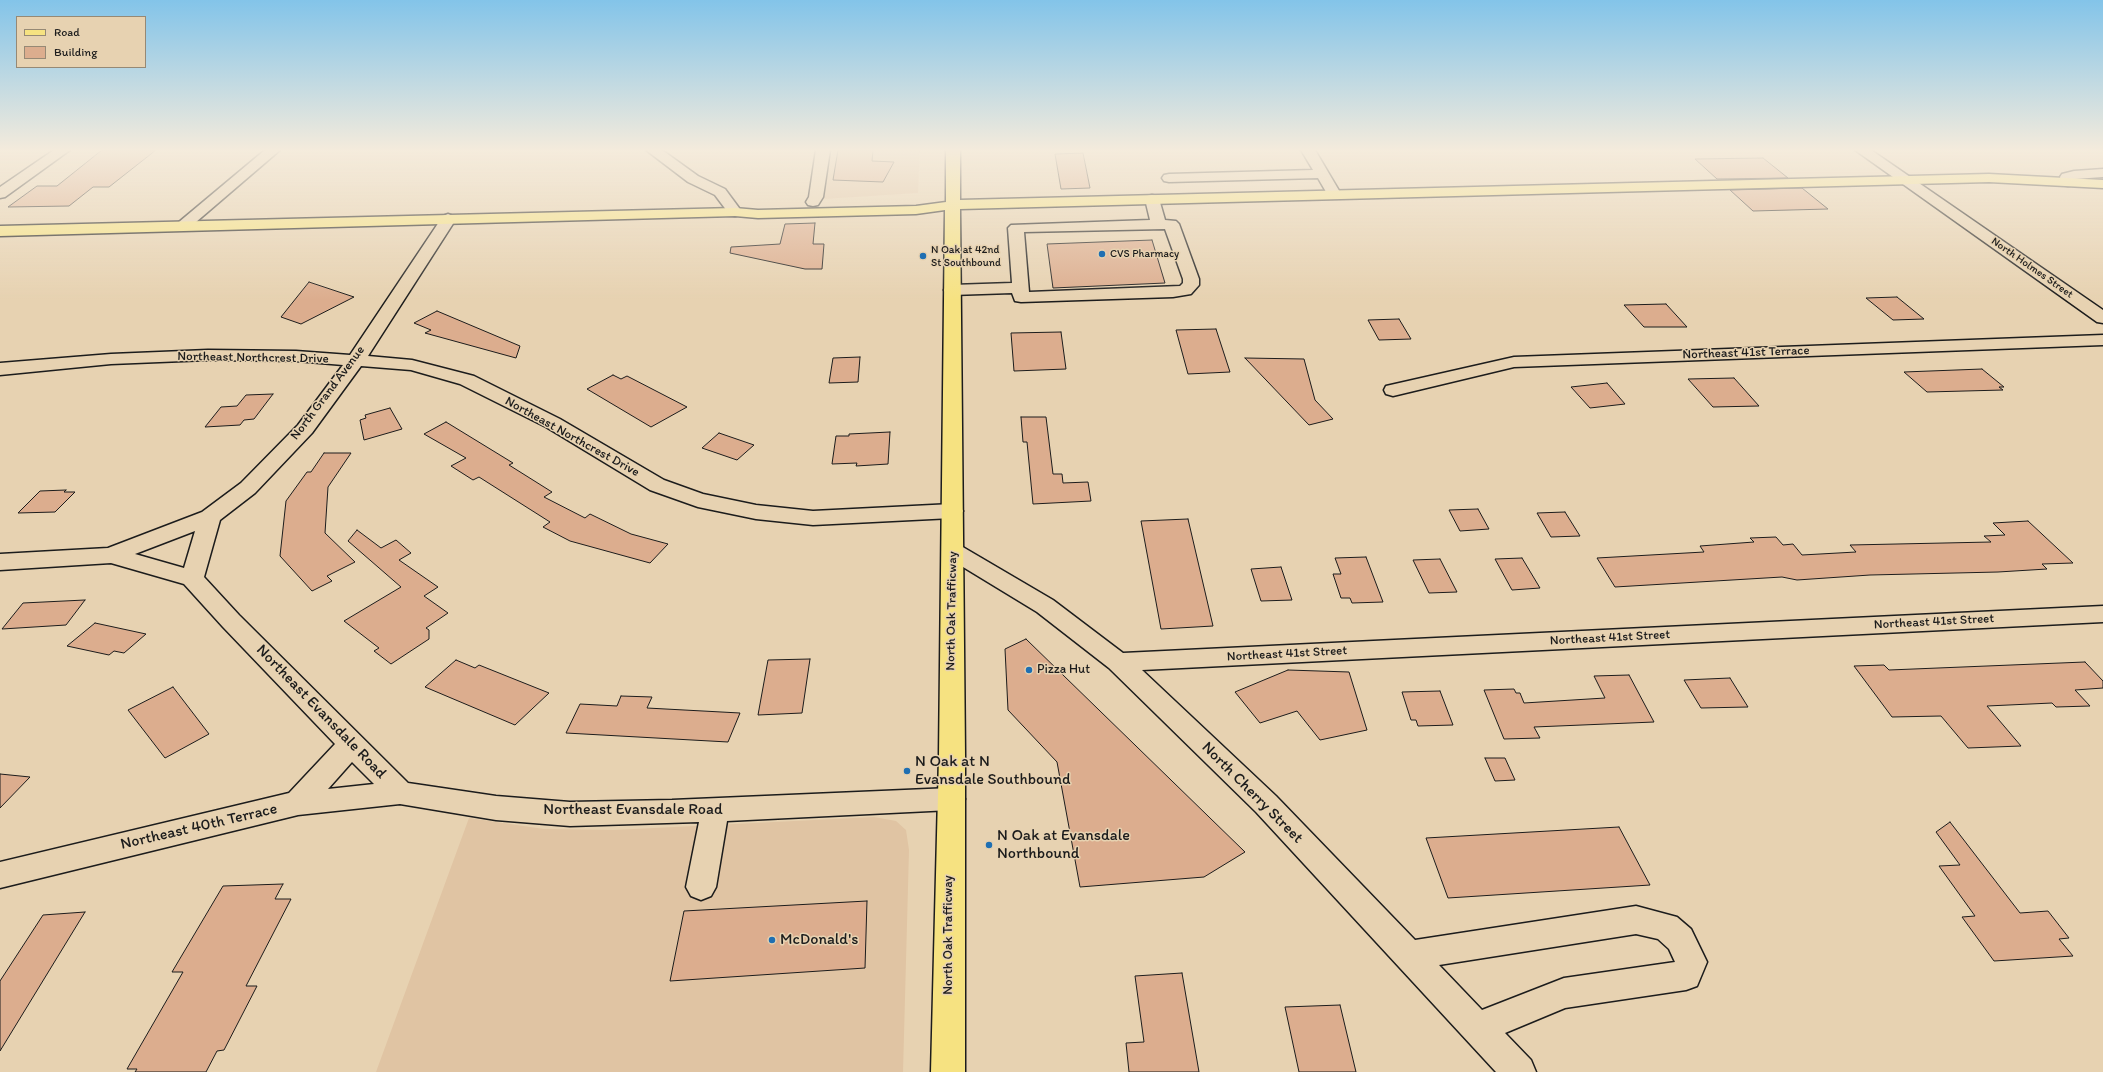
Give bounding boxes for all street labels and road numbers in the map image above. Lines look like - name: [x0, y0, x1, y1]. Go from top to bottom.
- street label: North Holmes Street: [1989, 235, 2075, 301]
- street label: North Grand Avenue: [288, 343, 368, 443]
- street label: Northeast 41st Terrace: [1682, 343, 1810, 363]
- street label: Northeast Northcrest Drive: [177, 349, 329, 367]
- street label: Northeast Northcrest Drive: [502, 393, 642, 481]
- street label: North Oak Trafficway: [943, 551, 961, 671]
- street label: Northeast 41st Street: [1873, 611, 1995, 633]
- street label: Northeast 41st Street: [1549, 627, 1671, 649]
- street label: Northeast Evansdale Road: [252, 641, 390, 783]
- street label: Northeast 41st Street: [1226, 643, 1348, 665]
- street label: North Cherry Street: [1197, 738, 1307, 848]
- street label: Northeast 40th Terrace: [119, 800, 279, 854]
- street label: Northeast Evansdale Road: [543, 800, 723, 820]
- street label: North Oak Trafficway: [941, 875, 957, 995]

